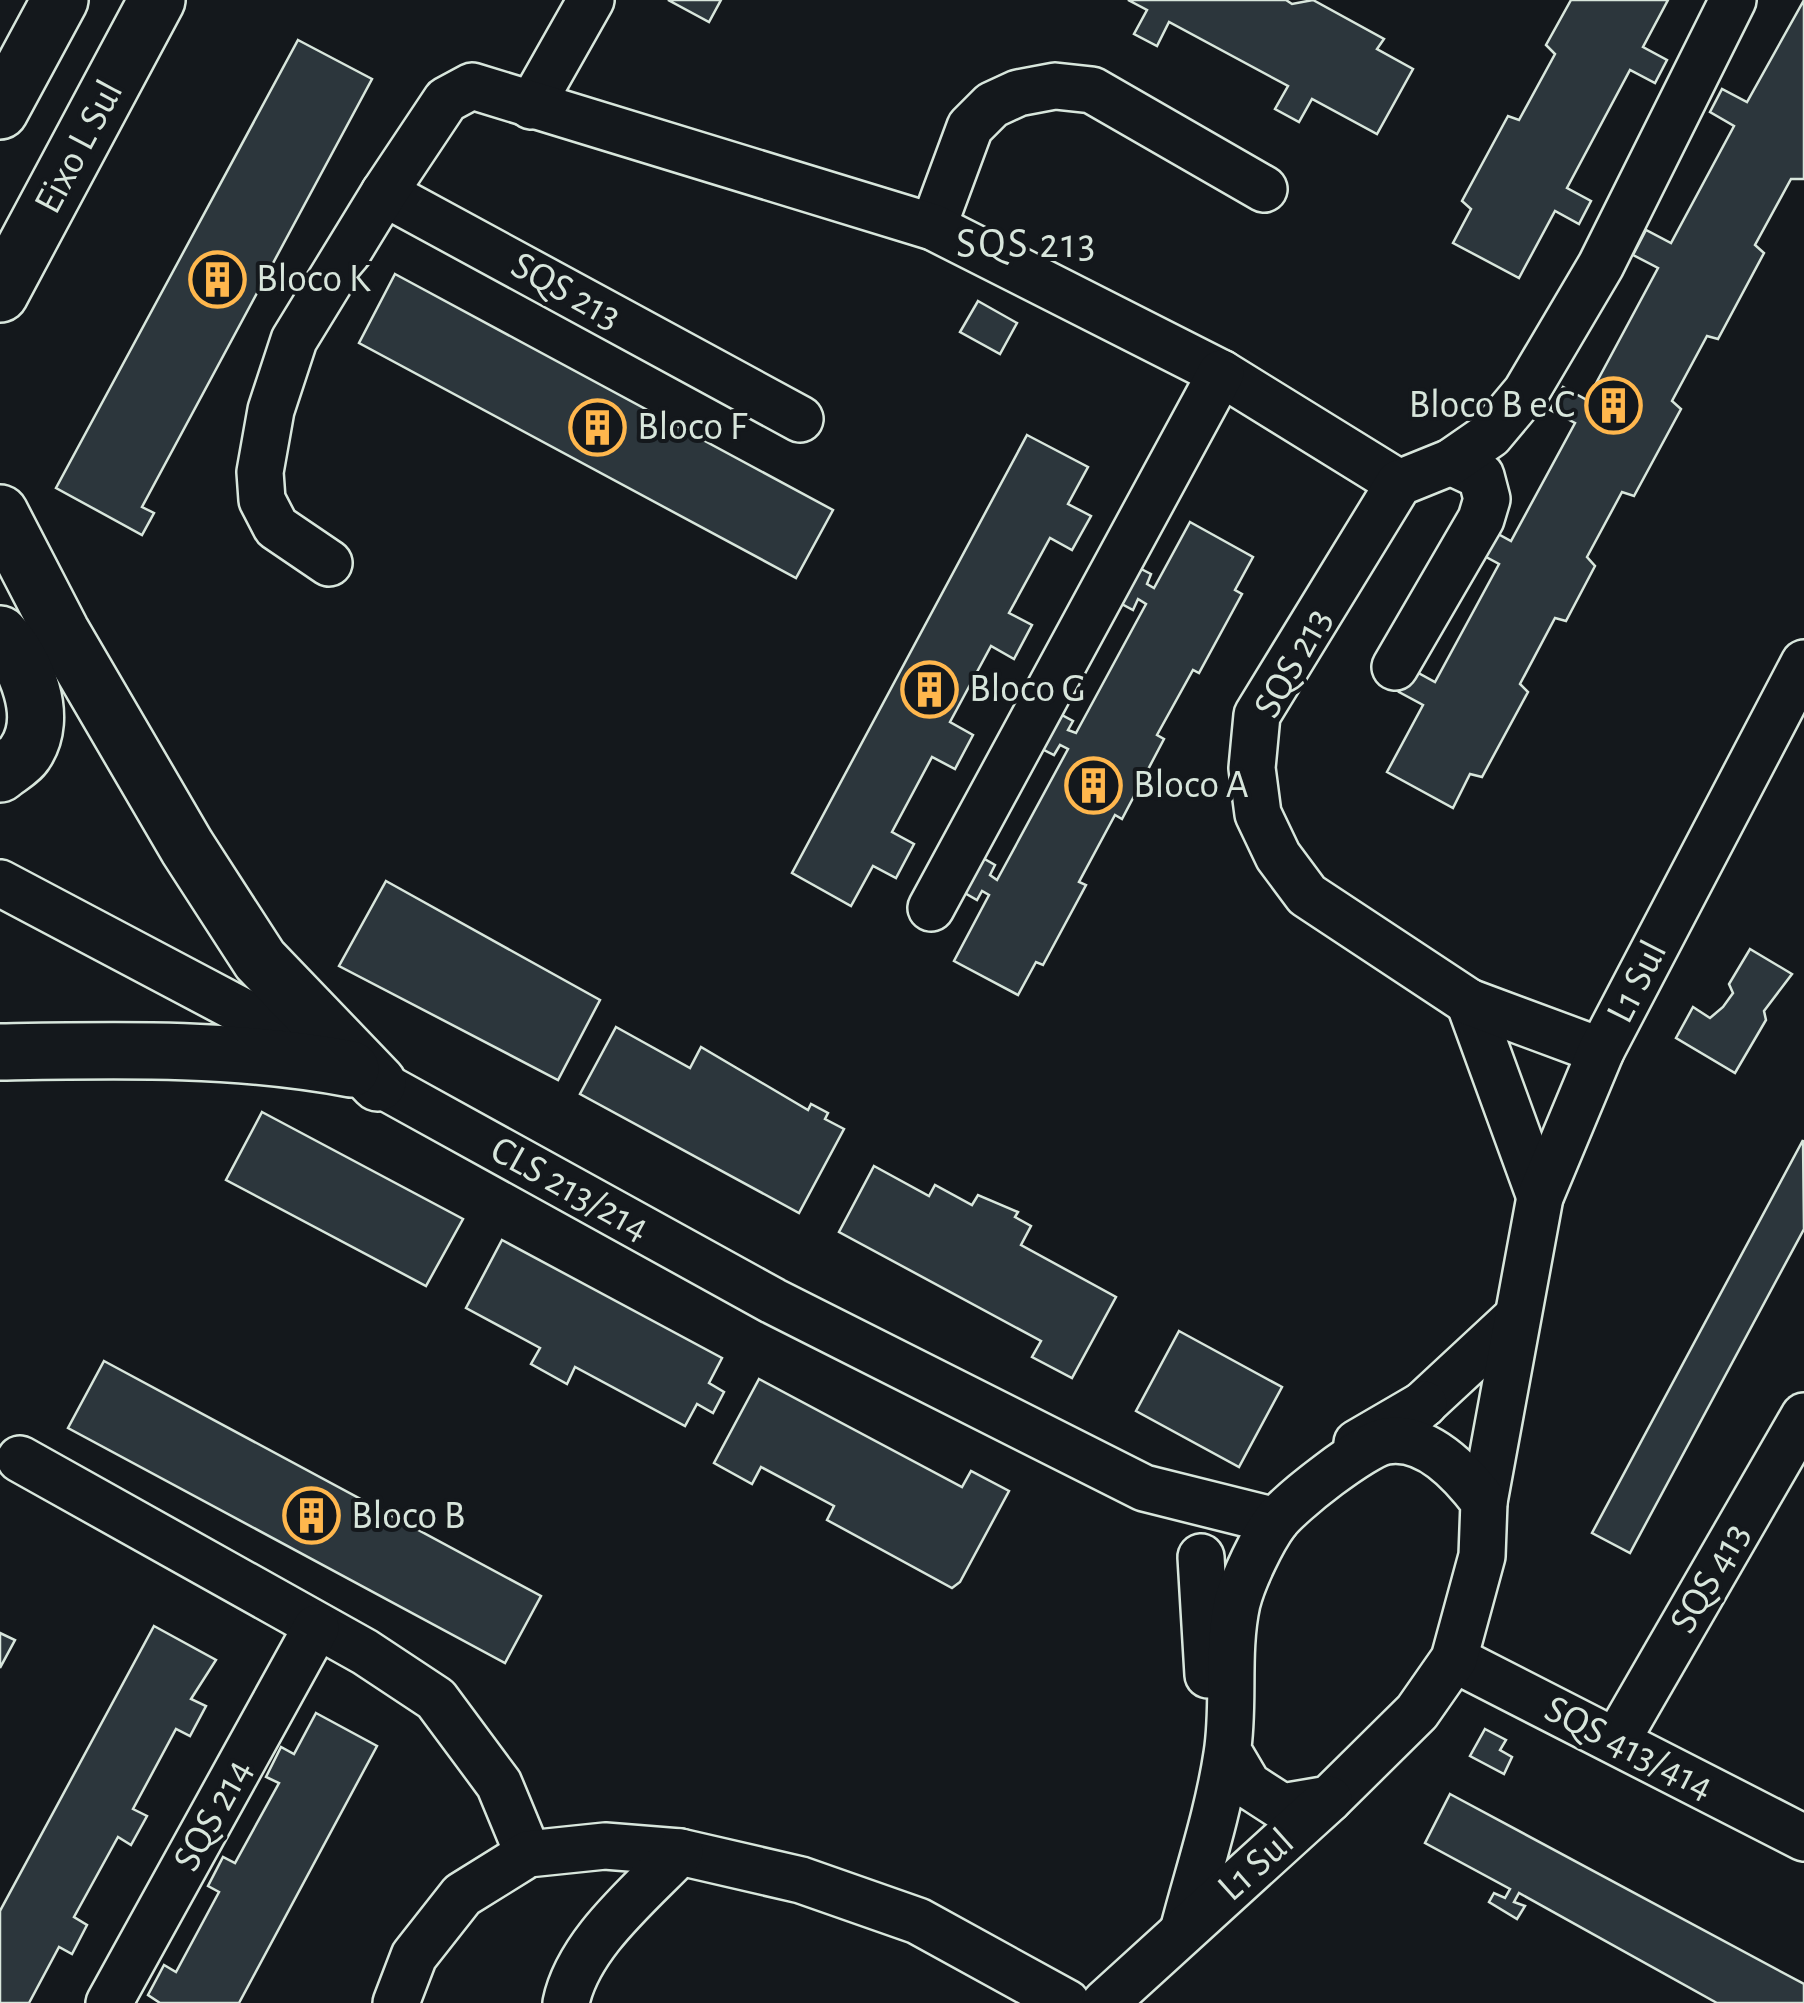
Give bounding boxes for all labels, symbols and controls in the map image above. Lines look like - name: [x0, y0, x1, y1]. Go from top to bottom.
- street label: Eixo L Sul: [27, 74, 131, 220]
- district label: SQS 213: [956, 223, 1098, 265]
- street label: SQS 213: [505, 245, 627, 337]
- building icon: Bloco K: [187, 249, 247, 309]
- place label: Bloco K: [256, 259, 371, 299]
- building icon: Bloco B e C: [1584, 375, 1644, 435]
- place label: Bloco B e C: [1408, 385, 1575, 425]
- building icon: Bloco F: [568, 397, 628, 457]
- place label: Bloco F: [637, 407, 748, 447]
- street label: SQS 213: [1247, 602, 1339, 724]
- building icon: Bloco G: [900, 659, 960, 719]
- place label: Bloco G: [969, 669, 1086, 709]
- building icon: Bloco A: [1064, 755, 1124, 815]
- place label: Bloco A: [1133, 765, 1249, 805]
- street label: L1 Sul: [1600, 935, 1674, 1029]
- street label: CLS 213/214: [484, 1129, 656, 1249]
- building icon: Bloco B: [282, 1486, 342, 1546]
- place label: Bloco B: [351, 1496, 465, 1536]
- street label: SQS 413: [1663, 1516, 1757, 1640]
- street label: SQS 413/414: [1538, 1689, 1720, 1807]
- street label: SQS 214: [166, 1752, 260, 1878]
- street label: L1 Sul: [1211, 1821, 1301, 1909]

